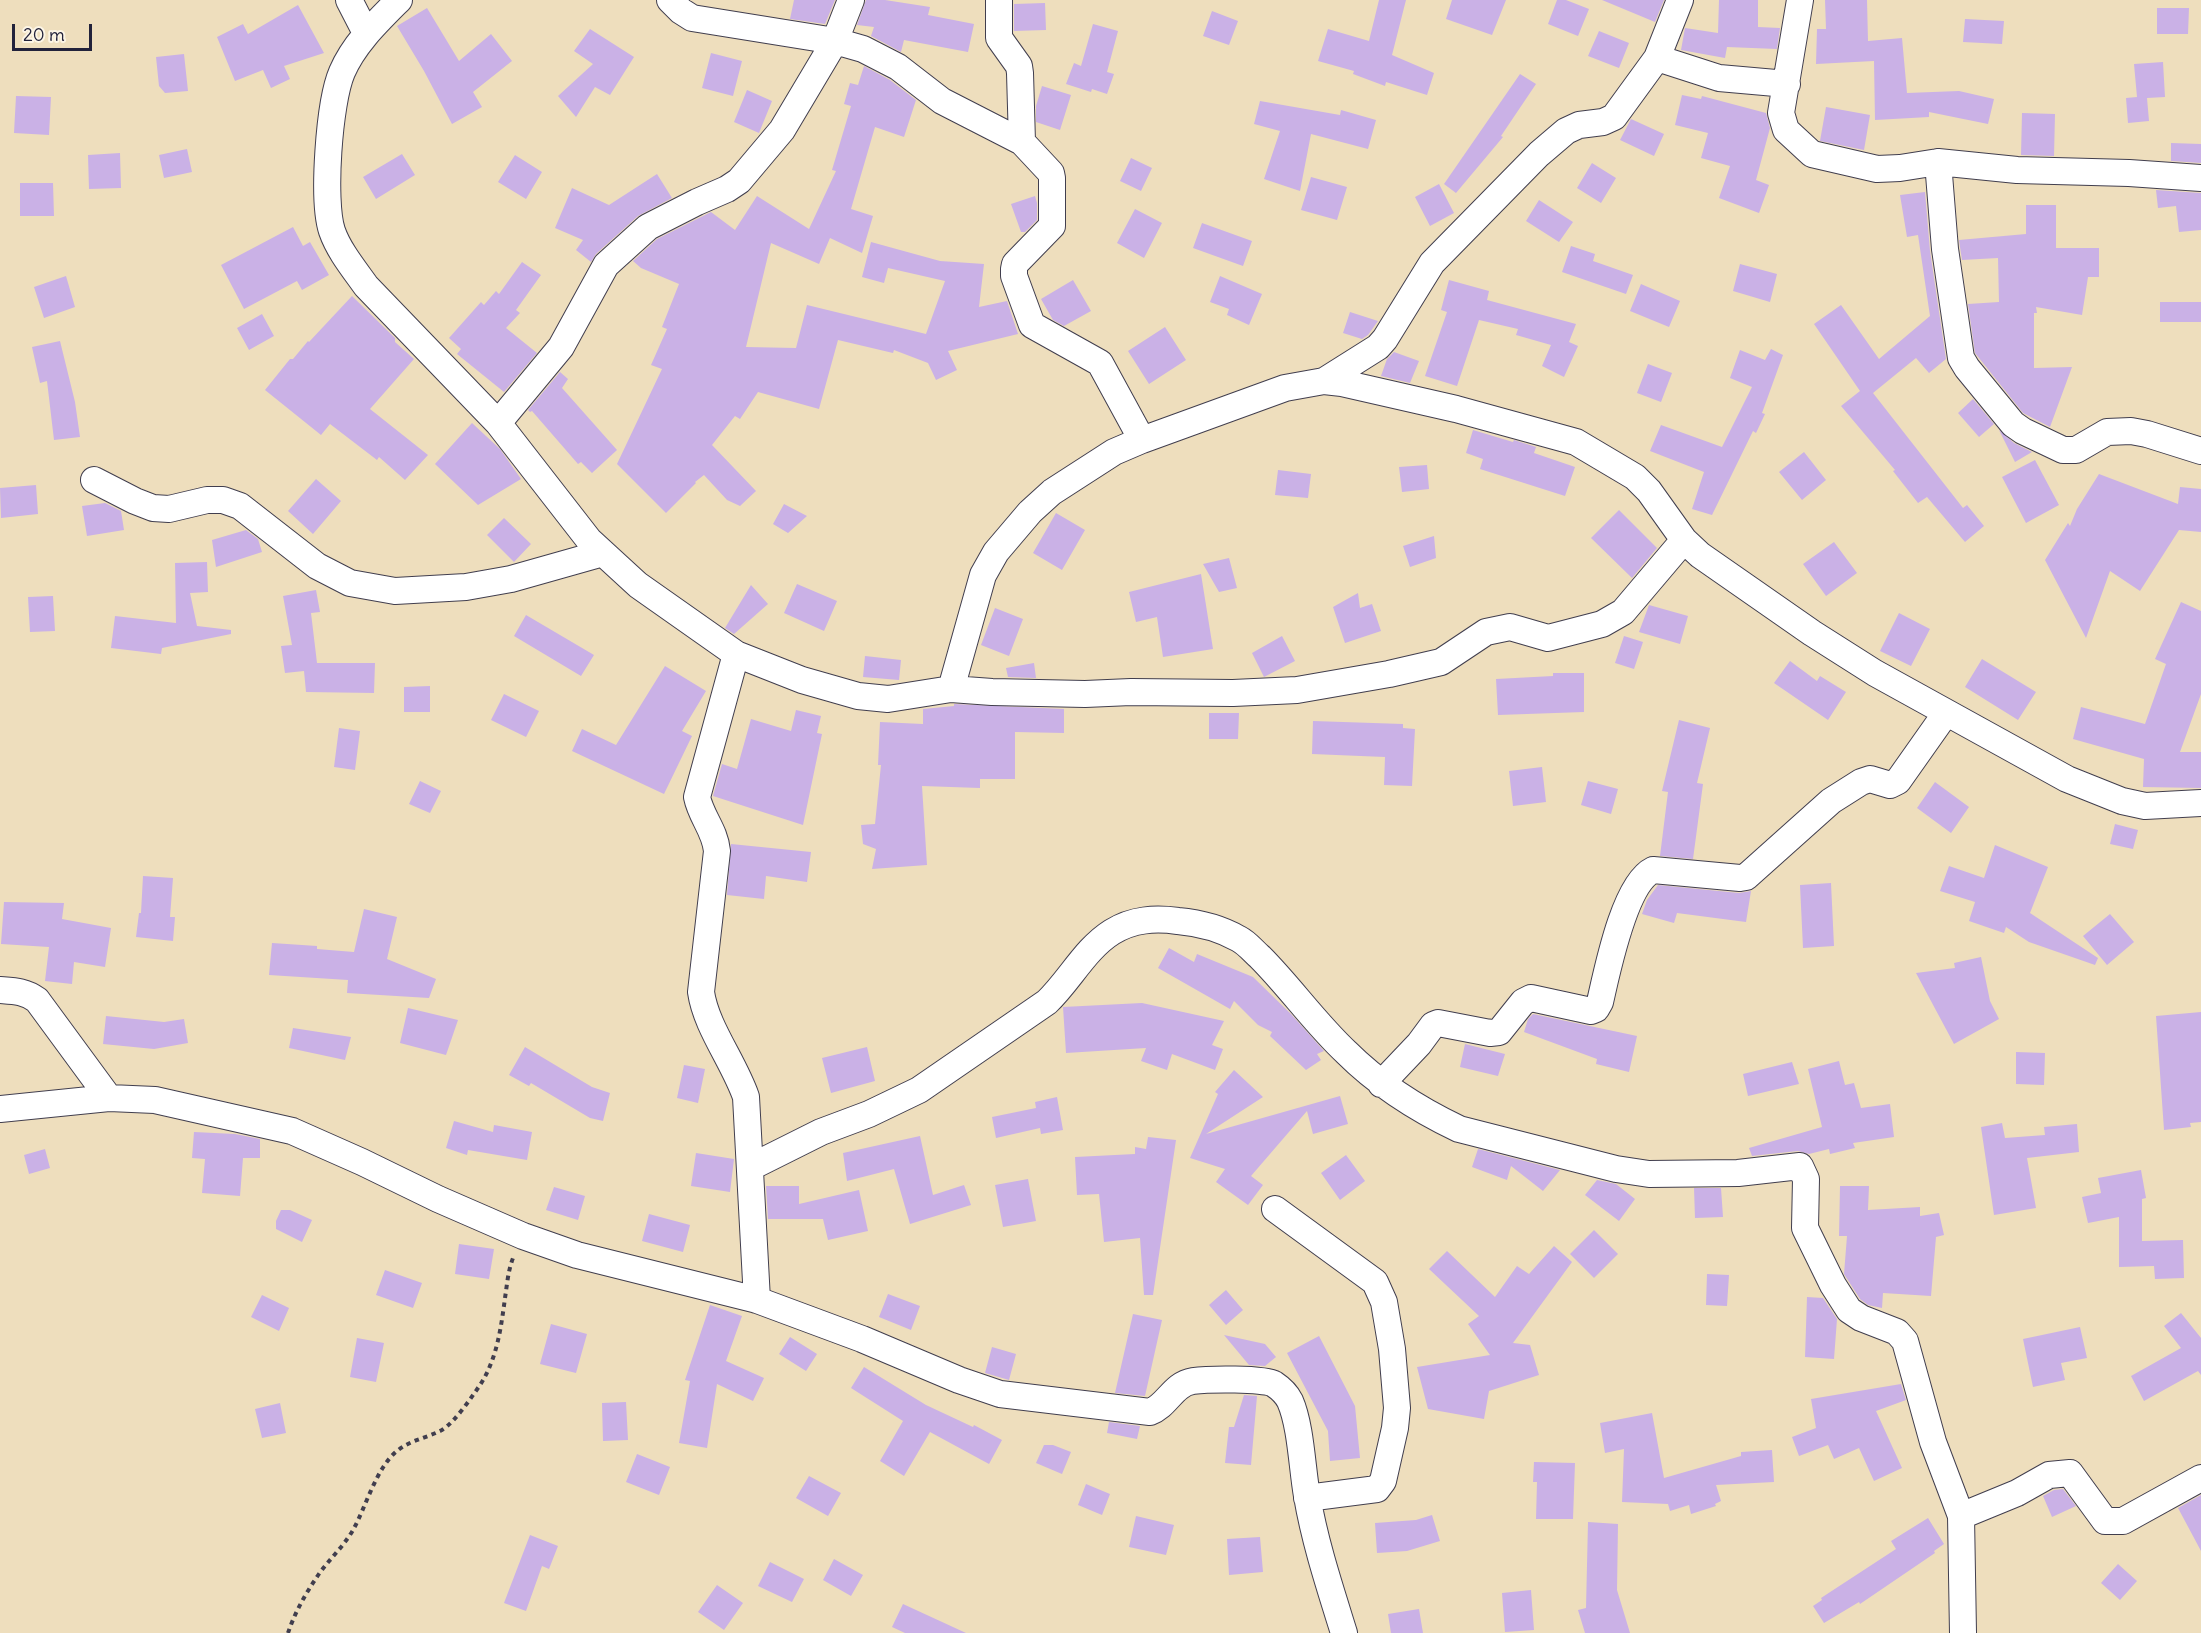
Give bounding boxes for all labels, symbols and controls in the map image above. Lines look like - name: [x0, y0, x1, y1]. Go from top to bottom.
- scale bar: [15, 12, 94, 50]
- text: 20 m: [23, 23, 65, 46]

